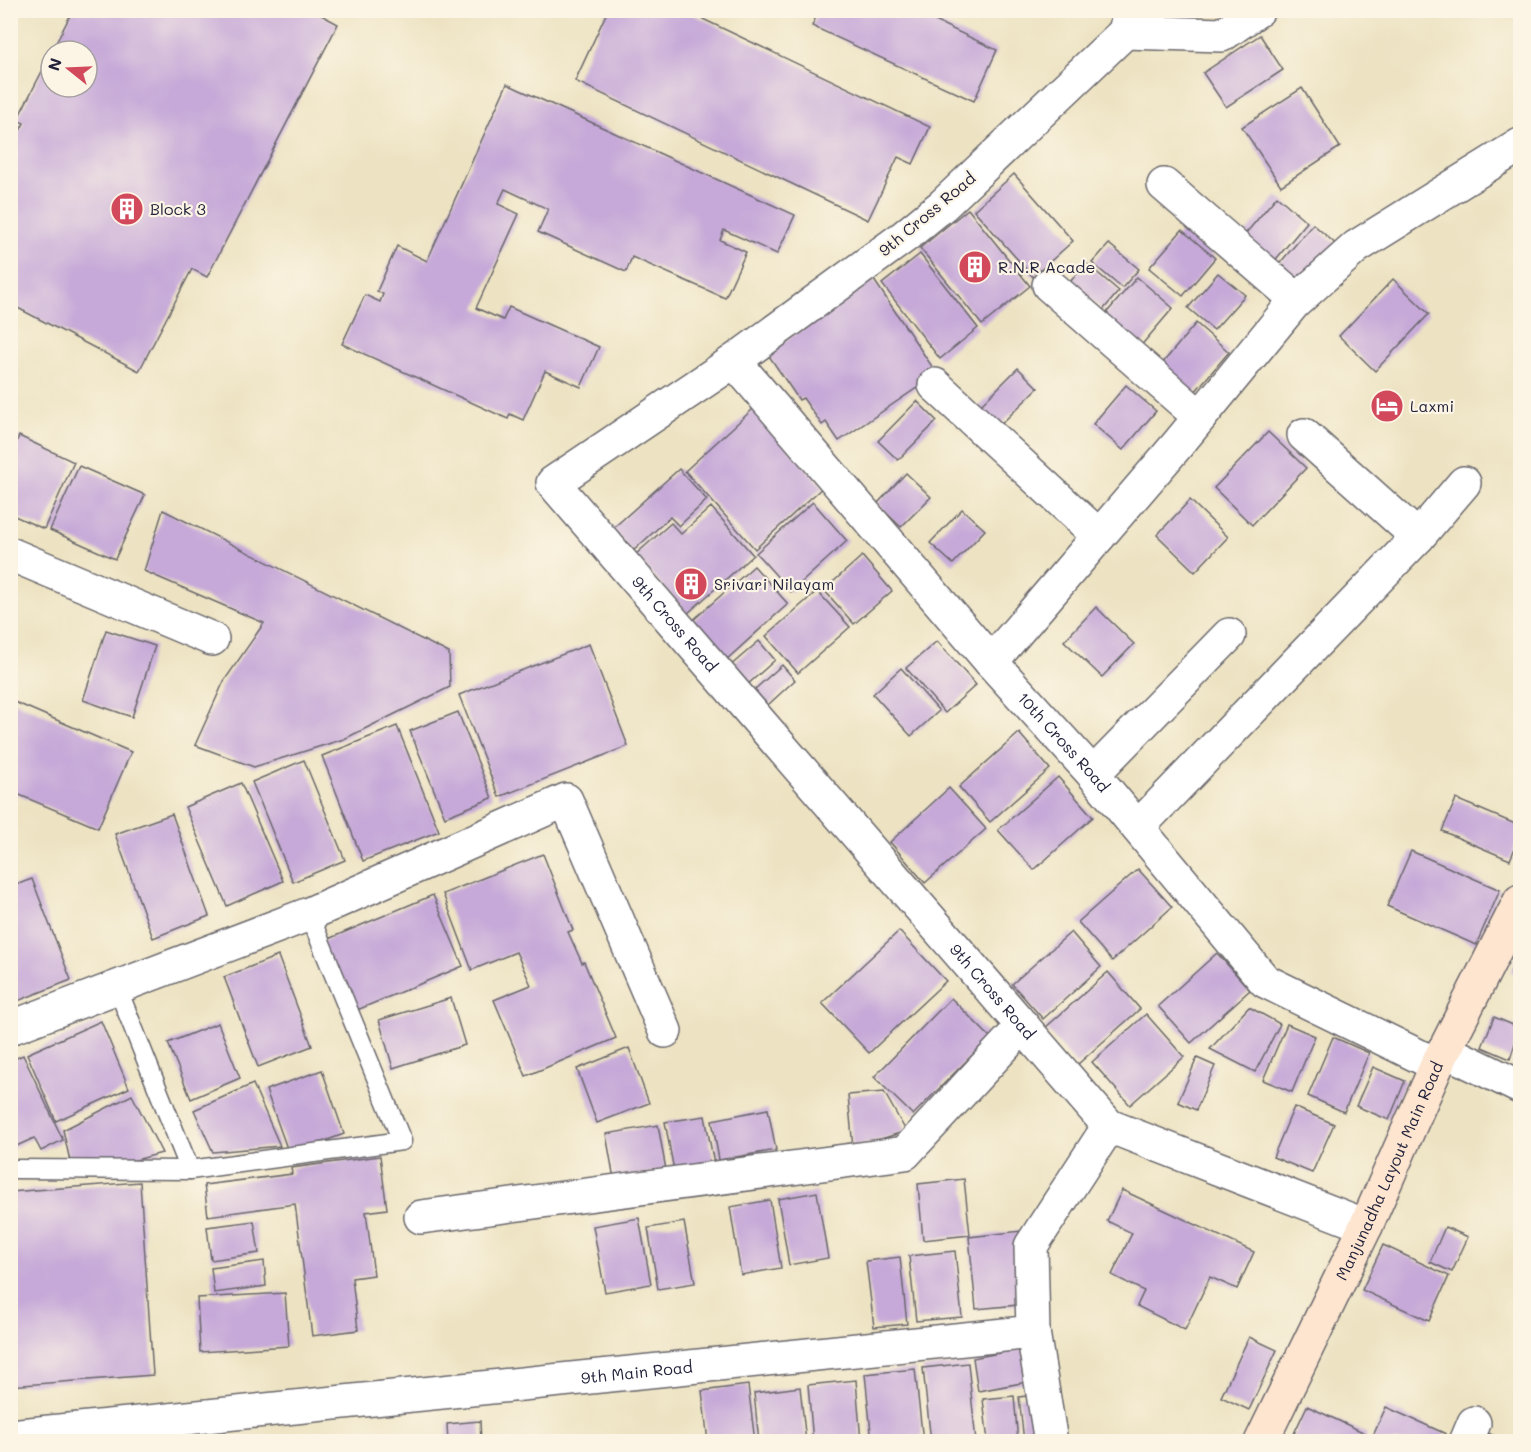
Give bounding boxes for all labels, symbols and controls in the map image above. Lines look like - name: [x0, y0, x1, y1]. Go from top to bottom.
- north arrow: [39, 39, 99, 99]
- text: N: [42, 55, 66, 73]
- street label: 9th Cross Road: [874, 167, 979, 260]
- building icon: Block 3: [109, 191, 145, 227]
- place label: Block 3: [150, 198, 206, 219]
- building icon: R.N.R Acade: [957, 249, 993, 285]
- place label: R.N.R Acade: [998, 256, 1095, 277]
- hotel icon: Laxmi: [1369, 388, 1405, 424]
- place label: Laxmi: [1410, 395, 1454, 416]
- building icon: Srivari Nilayam: [673, 566, 709, 602]
- street label: 9th Cross Road: [628, 571, 722, 676]
- place label: Srivari Nilayam: [714, 573, 834, 594]
- street label: 10th Cross Road: [1013, 687, 1115, 796]
- street label: 9th Cross Road: [946, 939, 1040, 1043]
- street label: Manjunadha Layout Main Road: [1330, 1058, 1447, 1283]
- street label: 9th Main Road: [580, 1356, 694, 1388]

